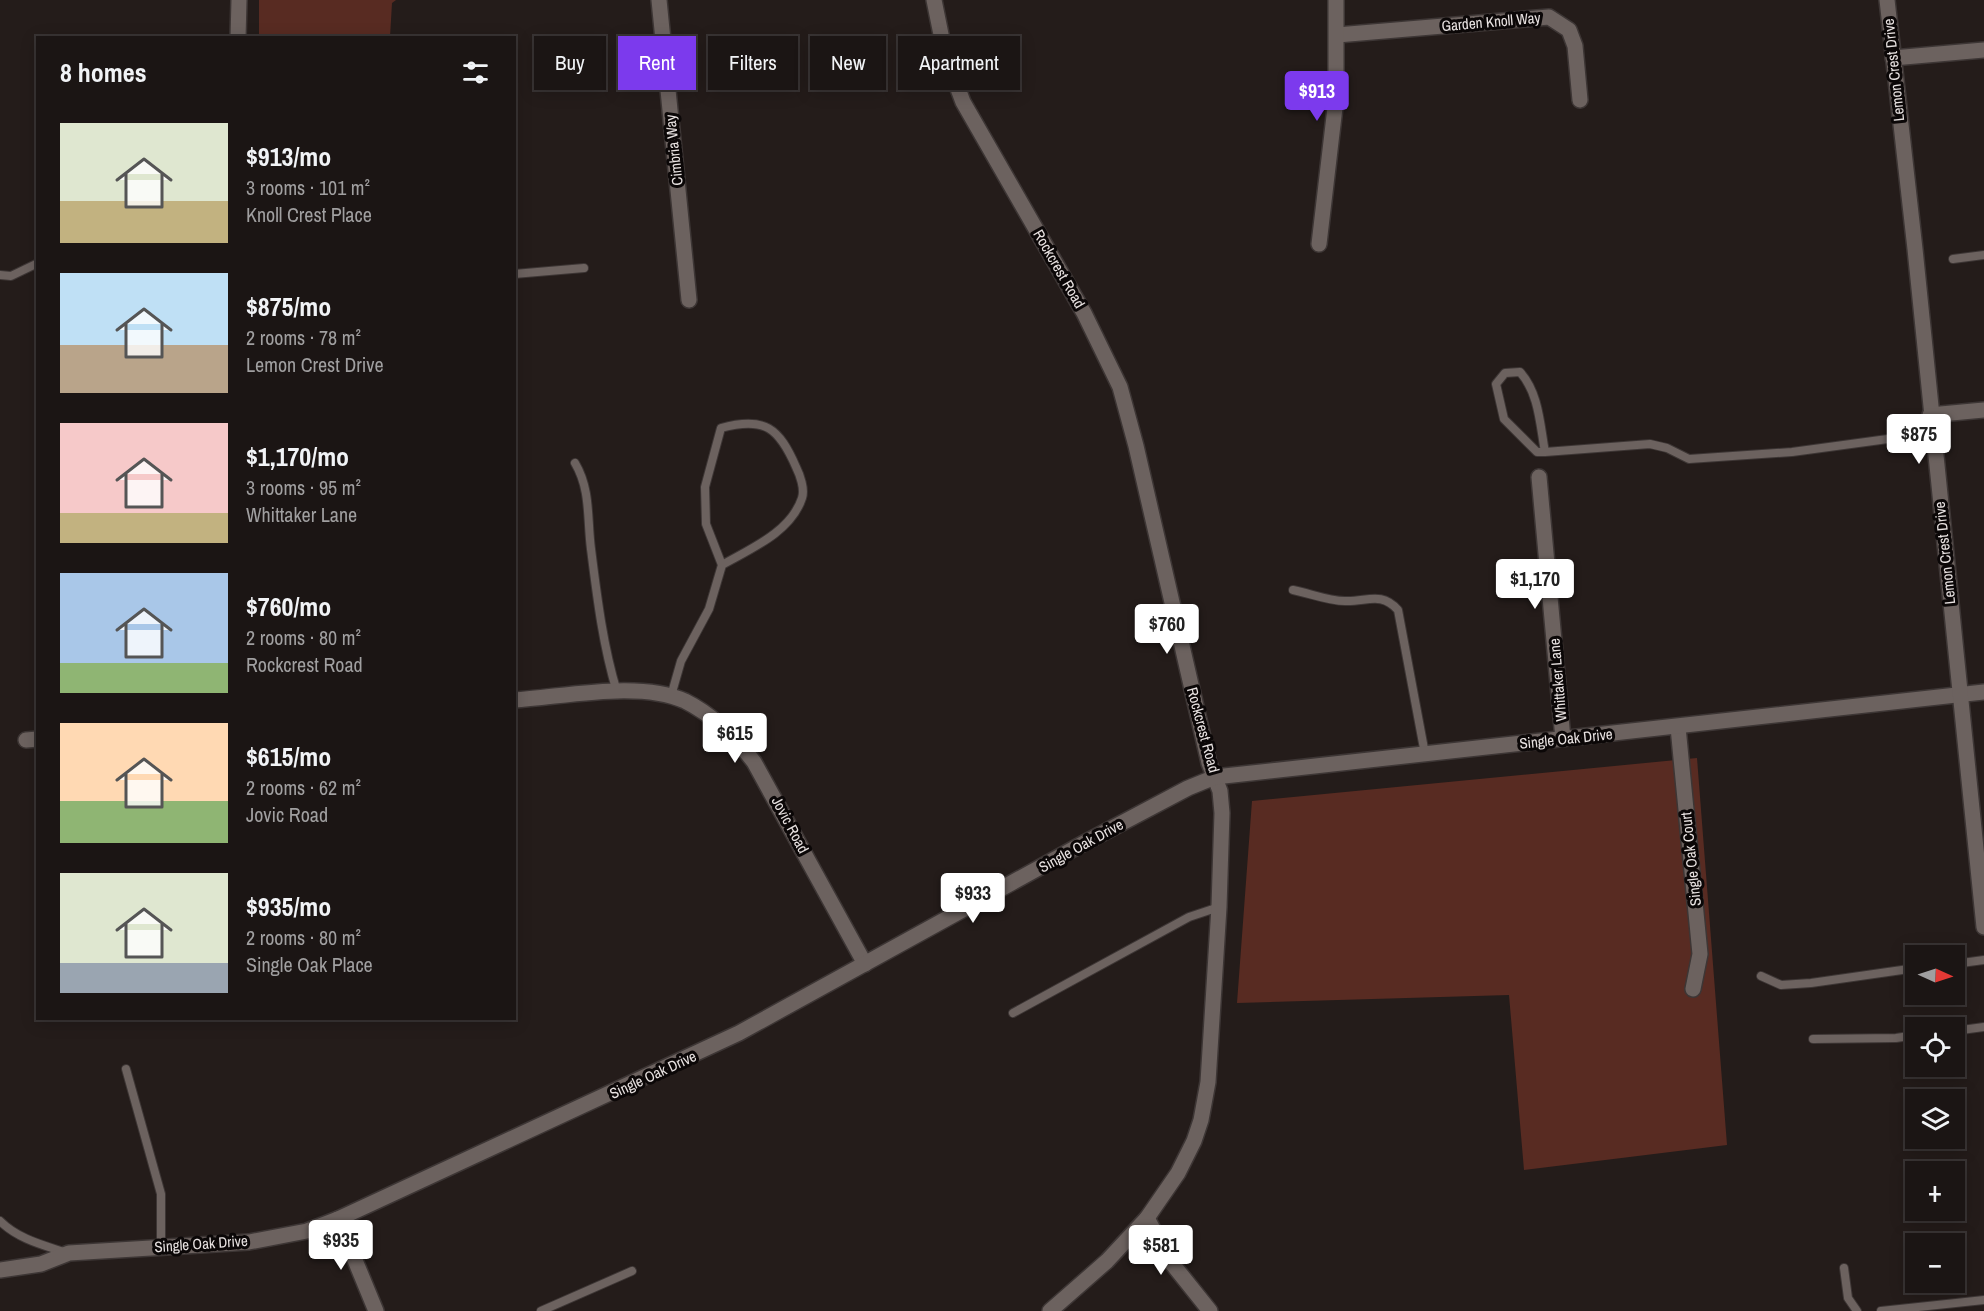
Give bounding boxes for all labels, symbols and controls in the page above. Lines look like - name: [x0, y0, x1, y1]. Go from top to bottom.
- street label: Garden Knoll Way: [1441, 7, 1542, 36]
- street label: Lemon Crest Drive: [1878, 17, 1909, 122]
- chip: Buy: [534, 36, 606, 90]
- chip: Rent: [618, 36, 696, 90]
- chip: Filters: [708, 36, 798, 90]
- chip: New: [810, 36, 886, 90]
- chip: Apartment: [898, 36, 1020, 90]
- text: 8 homes: [60, 55, 147, 90]
- icon: filters: [459, 56, 492, 89]
- pin: $913: [1281, 71, 1353, 122]
- text: $913: [1299, 77, 1335, 104]
- street label: Cimbria Way: [659, 113, 688, 187]
- text: $913/mo: [246, 139, 331, 174]
- icon: home: [108, 147, 180, 219]
- text: 3 rooms · 101 m²: [246, 174, 370, 201]
- text: Knoll Crest Place: [246, 201, 372, 228]
- street label: Rockcrest Road: [1028, 226, 1090, 312]
- text: $875/mo: [246, 289, 331, 324]
- icon: home: [108, 297, 180, 369]
- text: 2 rooms · 78 m²: [246, 324, 361, 351]
- text: Lemon Crest Drive: [246, 351, 384, 378]
- pin: $875: [1883, 414, 1955, 465]
- text: $875: [1901, 420, 1937, 447]
- text: $1,170/mo: [246, 439, 349, 474]
- icon: home: [108, 447, 180, 519]
- text: 3 rooms · 95 m²: [246, 474, 361, 501]
- street label: Lemon Crest Drive: [1929, 500, 1960, 605]
- text: Whittaker Lane: [246, 501, 357, 528]
- pin: $1,170: [1486, 559, 1584, 610]
- text: $1,170: [1510, 565, 1560, 592]
- text: $760/mo: [246, 589, 331, 624]
- icon: home: [108, 597, 180, 669]
- pin: $760: [1131, 604, 1203, 655]
- text: $760: [1149, 610, 1185, 637]
- text: 2 rooms · 80 m²: [246, 624, 361, 651]
- street label: Whittaker Lane: [1543, 637, 1572, 723]
- text: Rockcrest Road: [246, 651, 363, 678]
- street label: Rockcrest Road: [1182, 685, 1225, 775]
- pin: $615: [699, 713, 771, 764]
- text: $615: [717, 719, 753, 746]
- street label: Single Oak Drive: [1518, 723, 1614, 754]
- text: $615/mo: [246, 739, 331, 774]
- icon: home: [108, 747, 180, 819]
- text: 2 rooms · 62 m²: [246, 774, 361, 801]
- street label: Jovic Road: [767, 793, 814, 857]
- text: Jovic Road: [246, 801, 328, 828]
- street label: Single Oak Court: [1675, 810, 1706, 907]
- street label: Single Oak Drive: [1035, 814, 1127, 877]
- pin: $933: [937, 873, 1009, 924]
- text: $933: [955, 879, 991, 906]
- text: $935/mo: [246, 889, 331, 924]
- icon: home: [108, 897, 180, 969]
- text: 2 rooms · 80 m²: [246, 924, 361, 951]
- north arrow: [1905, 945, 1965, 1005]
- map controls: [1905, 945, 1965, 1293]
- text: Single Oak Place: [246, 951, 373, 978]
- button: locate: [1905, 1017, 1965, 1077]
- street label: Single Oak Drive: [606, 1045, 700, 1104]
- button: layers: [1905, 1089, 1965, 1149]
- button: +: [1905, 1161, 1965, 1221]
- pin: $935: [305, 1220, 377, 1271]
- pin: $581: [1125, 1225, 1197, 1276]
- text: $935: [323, 1226, 359, 1253]
- street label: Single Oak Drive: [154, 1230, 249, 1257]
- text: $581: [1143, 1231, 1179, 1258]
- button: −: [1905, 1233, 1965, 1293]

